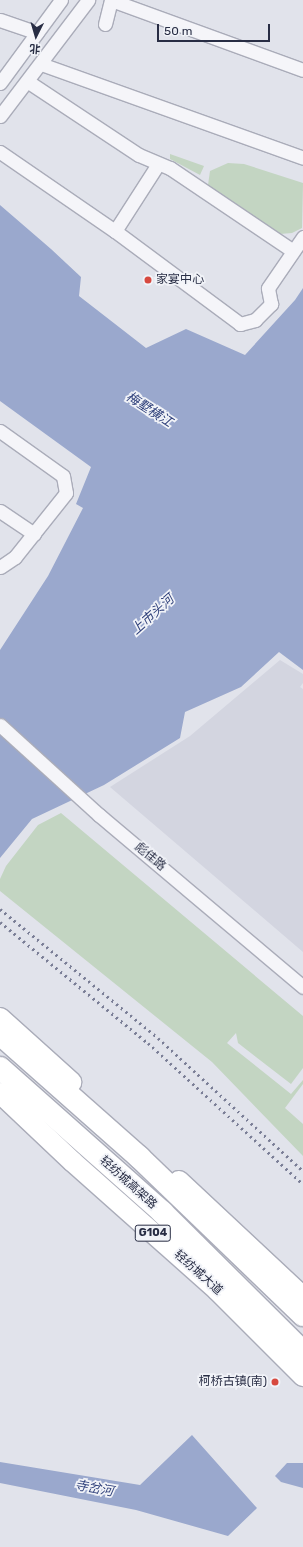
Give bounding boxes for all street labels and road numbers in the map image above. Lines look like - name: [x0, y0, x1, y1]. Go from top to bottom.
- street label: 彪佳路: [132, 840, 168, 874]
- street label: 轻纺城高架路: [96, 1154, 160, 1212]
- road number: G104: [134, 1224, 172, 1242]
- street label: 轻纺城大道: [171, 1248, 225, 1298]

